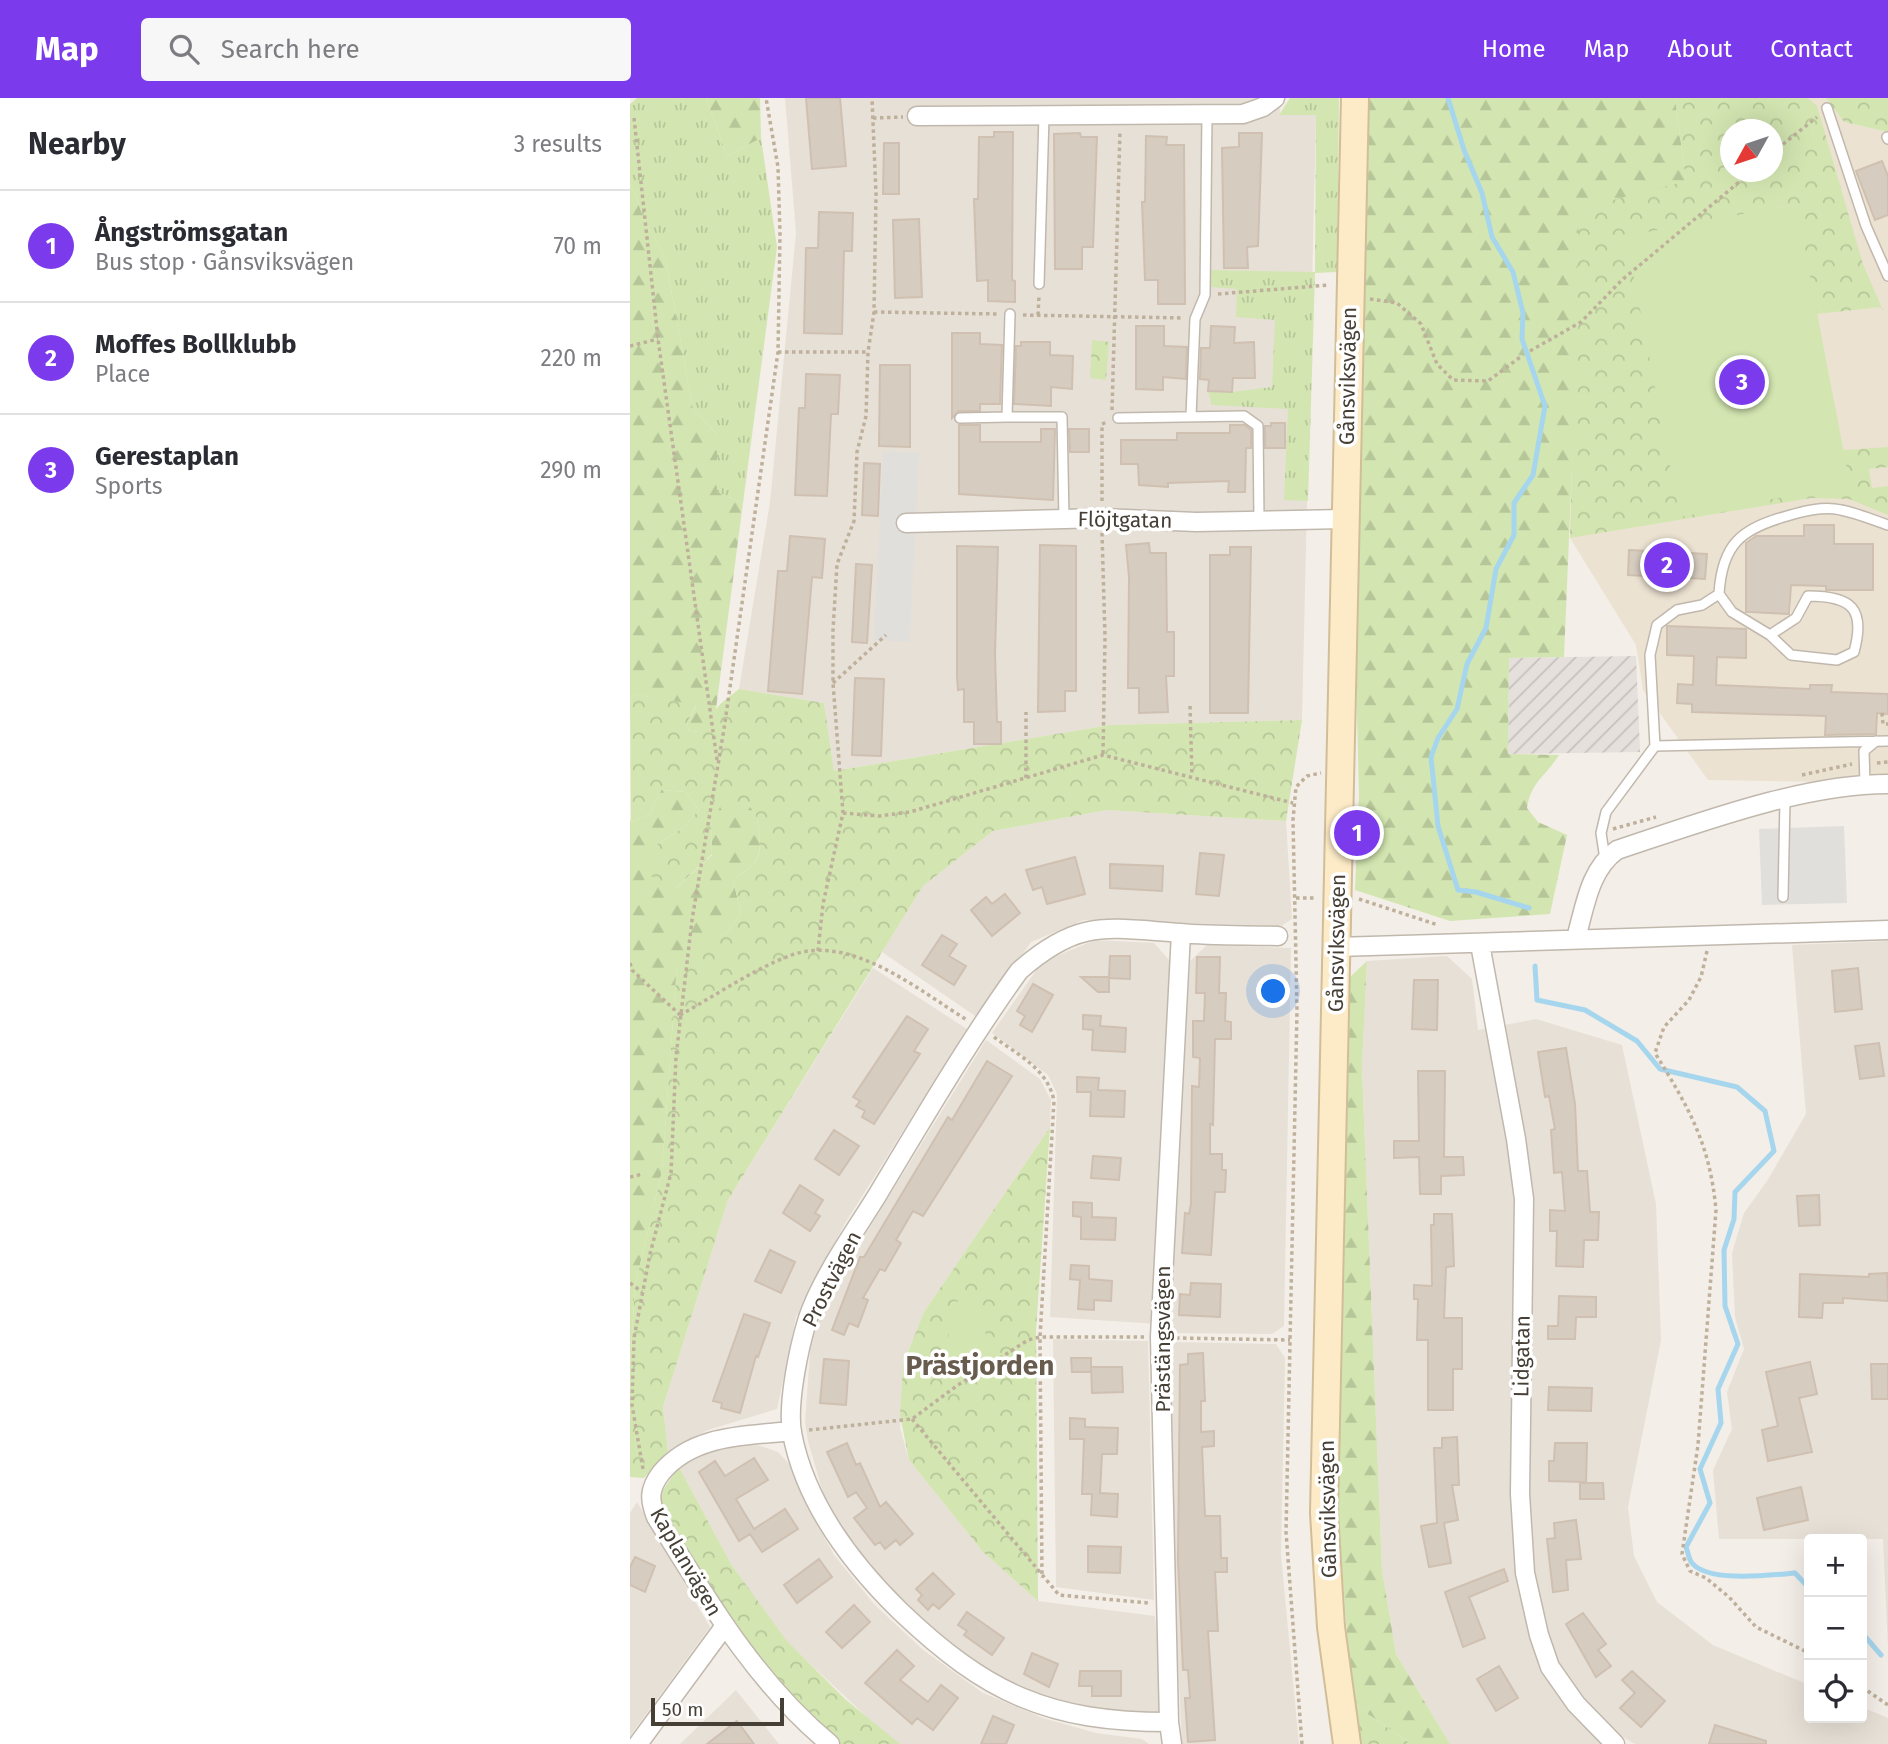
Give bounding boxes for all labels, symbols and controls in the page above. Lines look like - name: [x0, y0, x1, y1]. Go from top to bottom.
- search box: [141, 18, 631, 81]
- text: Map: [35, 29, 99, 69]
- icon: search: [165, 30, 203, 68]
- text: Search here: [221, 34, 360, 65]
- text: Home: [1482, 35, 1546, 63]
- text: Map: [1584, 35, 1630, 63]
- text: About: [1668, 35, 1732, 63]
- text: Contact: [1770, 35, 1853, 63]
- north arrow: [1720, 119, 1783, 182]
- text: Nearby: [28, 126, 126, 162]
- text: 3 results: [514, 130, 602, 158]
- text: Ångströmsgatan: [95, 217, 288, 248]
- text: 1: [46, 232, 56, 260]
- text: 70 m: [553, 232, 602, 260]
- text: Bus stop · Gånsviksvägen: [95, 248, 354, 276]
- street label: Gånsviksvägen: [1334, 307, 1362, 445]
- text: Moffes Bollklubb: [95, 329, 297, 360]
- text: 2: [45, 344, 57, 372]
- text: 220 m: [541, 344, 602, 372]
- pin: 3: [1719, 356, 1765, 408]
- text: Place: [95, 360, 150, 388]
- text: Gerestaplan: [95, 441, 239, 472]
- text: 3: [45, 456, 57, 484]
- text: 290 m: [540, 456, 602, 484]
- text: Sports: [95, 472, 163, 500]
- street label: Flöjtgatan: [1077, 506, 1173, 534]
- pin: 2: [1644, 539, 1690, 591]
- pin: 1: [1334, 807, 1380, 859]
- street label: Gånsviksvägen: [1323, 874, 1351, 1012]
- your location: [1256, 974, 1290, 1008]
- street label: Prostvägen: [797, 1227, 867, 1331]
- street label: Prästängsvägen: [1150, 1265, 1176, 1413]
- street label: Lidgatan: [1508, 1315, 1536, 1397]
- district label: Prästjorden: [906, 1349, 1054, 1382]
- street label: Gånsviksvägen: [1314, 1440, 1342, 1578]
- street label: Kaplanvägen: [644, 1503, 728, 1621]
- map controls: [1804, 1534, 1867, 1723]
- button: +: [1804, 1534, 1867, 1597]
- button: −: [1804, 1597, 1867, 1660]
- button: locate: [1804, 1660, 1867, 1723]
- scale bar: [651, 1695, 784, 1727]
- text: 50 m: [662, 1698, 703, 1721]

